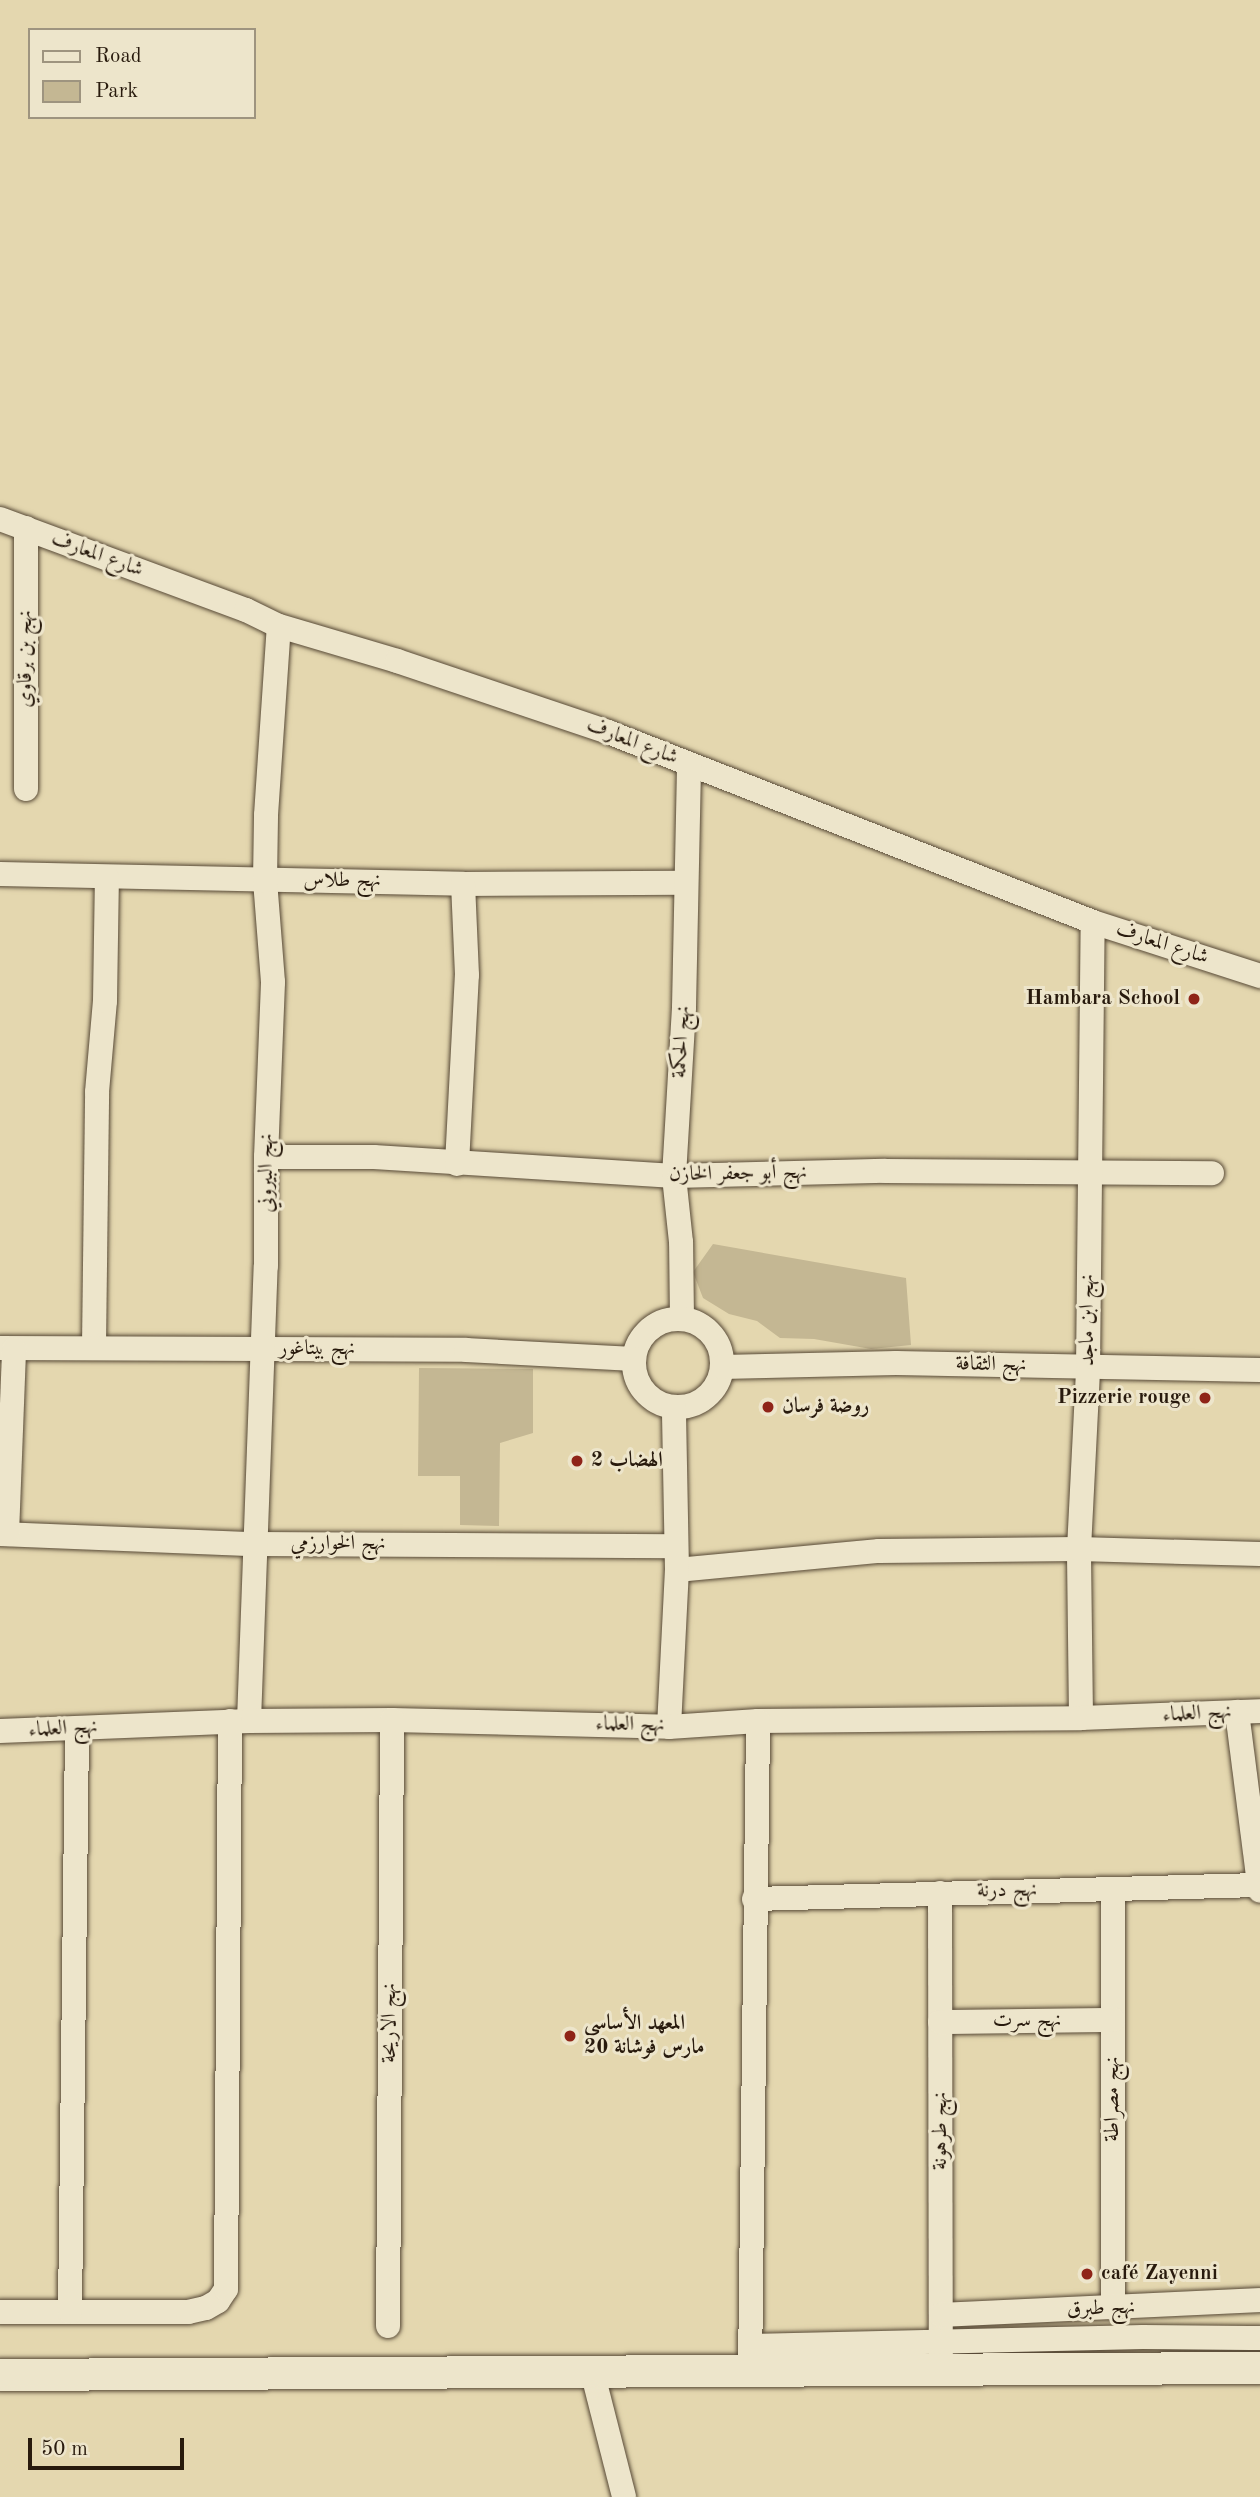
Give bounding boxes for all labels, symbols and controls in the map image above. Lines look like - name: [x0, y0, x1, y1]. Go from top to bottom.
- legend: [28, 28, 256, 119]
- text: Road: [95, 46, 142, 67]
- text: Park: [95, 81, 138, 102]
- street label: شارع المعارف: [48, 527, 146, 583]
- street label: نهج بن برقاوي: [13, 610, 39, 708]
- street label: شارع المعارف: [583, 713, 681, 771]
- street label: نهج طلاس: [303, 868, 381, 894]
- street label: شارع المعارف: [1113, 917, 1211, 971]
- place label: Hambara School: [1026, 986, 1180, 1012]
- marker: Hambara School: [1186, 991, 1202, 1007]
- street label: نهج الحكمة: [668, 1005, 696, 1079]
- street label: نهج البيروني: [254, 1133, 280, 1213]
- street label: نهج أبو جعفر الخازن: [669, 1160, 807, 1188]
- street label: نهج ابن ماجد: [1075, 1274, 1101, 1366]
- street label: نهج بيتاغور: [279, 1336, 355, 1362]
- street label: نهج الثقافة: [955, 1352, 1027, 1378]
- place label: Pizzerie rouge: [1057, 1385, 1191, 1411]
- marker: Pizzerie rouge: [1197, 1390, 1213, 1406]
- place label: روضة فرسان: [782, 1394, 869, 1420]
- marker: روضة فرسان: [760, 1399, 776, 1415]
- place label: الهضاب 2: [591, 1448, 663, 1474]
- marker: الهضاب 2: [569, 1453, 585, 1469]
- street label: نهج الخوارزمي: [291, 1531, 385, 1557]
- street label: نهج العلماء: [1162, 1700, 1232, 1728]
- street label: نهج العلماء: [595, 1712, 665, 1738]
- street label: نهج العلماء: [28, 1715, 98, 1743]
- street label: نهج درنة: [977, 1878, 1037, 1904]
- street label: نهج الاريحة: [377, 1983, 403, 2063]
- street label: نهج سرت: [993, 2008, 1061, 2034]
- place label: المعهد الأساسي 20 مارس فوشانة: [584, 2011, 704, 2061]
- marker: المعهد الأساسي 20 مارس فوشانة: [562, 2028, 578, 2044]
- street label: نهج مصراطة: [1100, 2056, 1126, 2142]
- street label: نهج طرهونة: [928, 2092, 954, 2170]
- place label: café Zayenni: [1101, 2261, 1218, 2287]
- marker: café Zayenni: [1079, 2266, 1095, 2282]
- street label: نهج طبرق: [1066, 2295, 1136, 2323]
- scale bar: [32, 2424, 187, 2468]
- text: 50 m: [41, 2439, 88, 2460]

